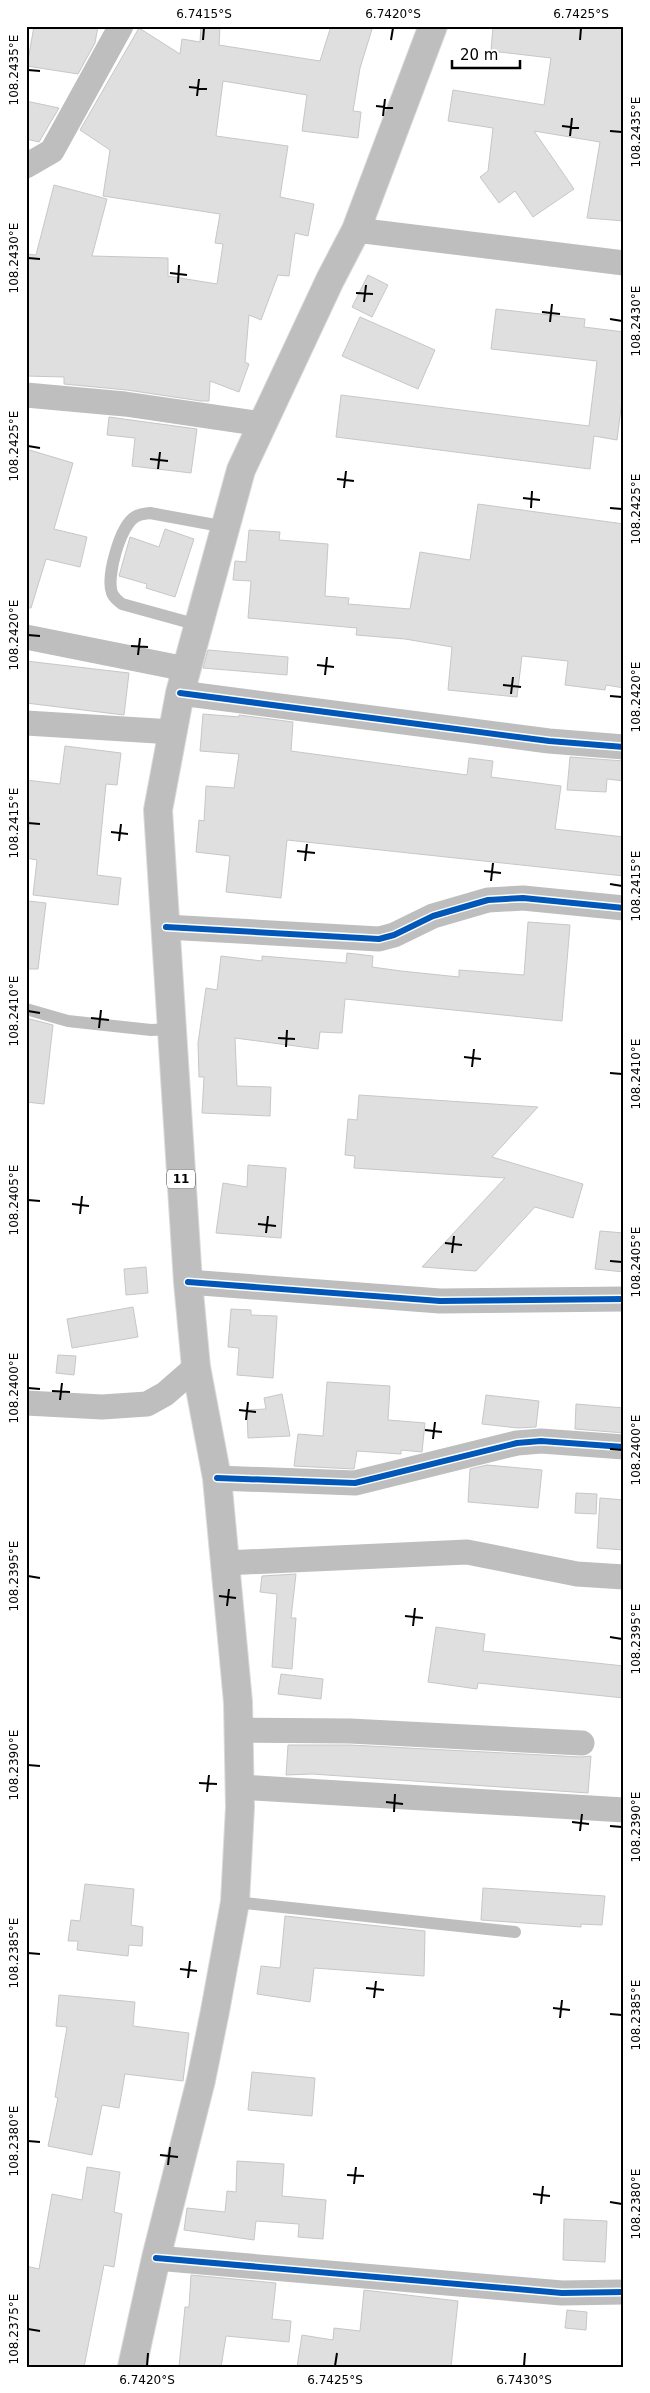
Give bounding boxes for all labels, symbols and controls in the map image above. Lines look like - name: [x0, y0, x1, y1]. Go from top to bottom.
- text: 6.7415°S: [176, 7, 232, 21]
- text: 6.7420°S: [365, 7, 421, 21]
- text: 6.7425°S: [553, 7, 609, 21]
- text: 108.2435°E: [7, 35, 21, 105]
- scale bar: [452, 38, 520, 70]
- text: 20 m: [460, 46, 498, 64]
- text: 108.2435°E: [629, 97, 643, 167]
- text: 108.2430°E: [7, 223, 21, 293]
- text: 108.2430°E: [629, 286, 643, 356]
- text: 108.2425°E: [7, 411, 21, 481]
- text: 108.2425°E: [629, 474, 643, 544]
- text: 108.2420°E: [7, 600, 21, 670]
- text: 108.2420°E: [629, 662, 643, 732]
- text: 108.2415°E: [7, 788, 21, 858]
- text: 108.2415°E: [629, 851, 643, 921]
- text: 108.2410°E: [7, 976, 21, 1046]
- text: 108.2410°E: [629, 1039, 643, 1109]
- text: 108.2405°E: [7, 1165, 21, 1235]
- road number: 11: [167, 1170, 195, 1188]
- text: 108.2405°E: [629, 1227, 643, 1297]
- text: 108.2400°E: [7, 1353, 21, 1423]
- text: 108.2400°E: [629, 1415, 643, 1485]
- text: 108.2395°E: [7, 1541, 21, 1611]
- text: 108.2395°E: [629, 1604, 643, 1674]
- text: 108.2390°E: [7, 1730, 21, 1800]
- text: 108.2390°E: [629, 1792, 643, 1862]
- text: 108.2385°E: [7, 1918, 21, 1988]
- text: 108.2385°E: [629, 1980, 643, 2050]
- text: 108.2380°E: [7, 2106, 21, 2176]
- text: 108.2380°E: [629, 2169, 643, 2239]
- text: 108.2375°E: [7, 2294, 21, 2364]
- text: 6.7420°S: [119, 2373, 175, 2387]
- text: 6.7425°S: [307, 2373, 363, 2387]
- text: 6.7430°S: [496, 2373, 552, 2387]

